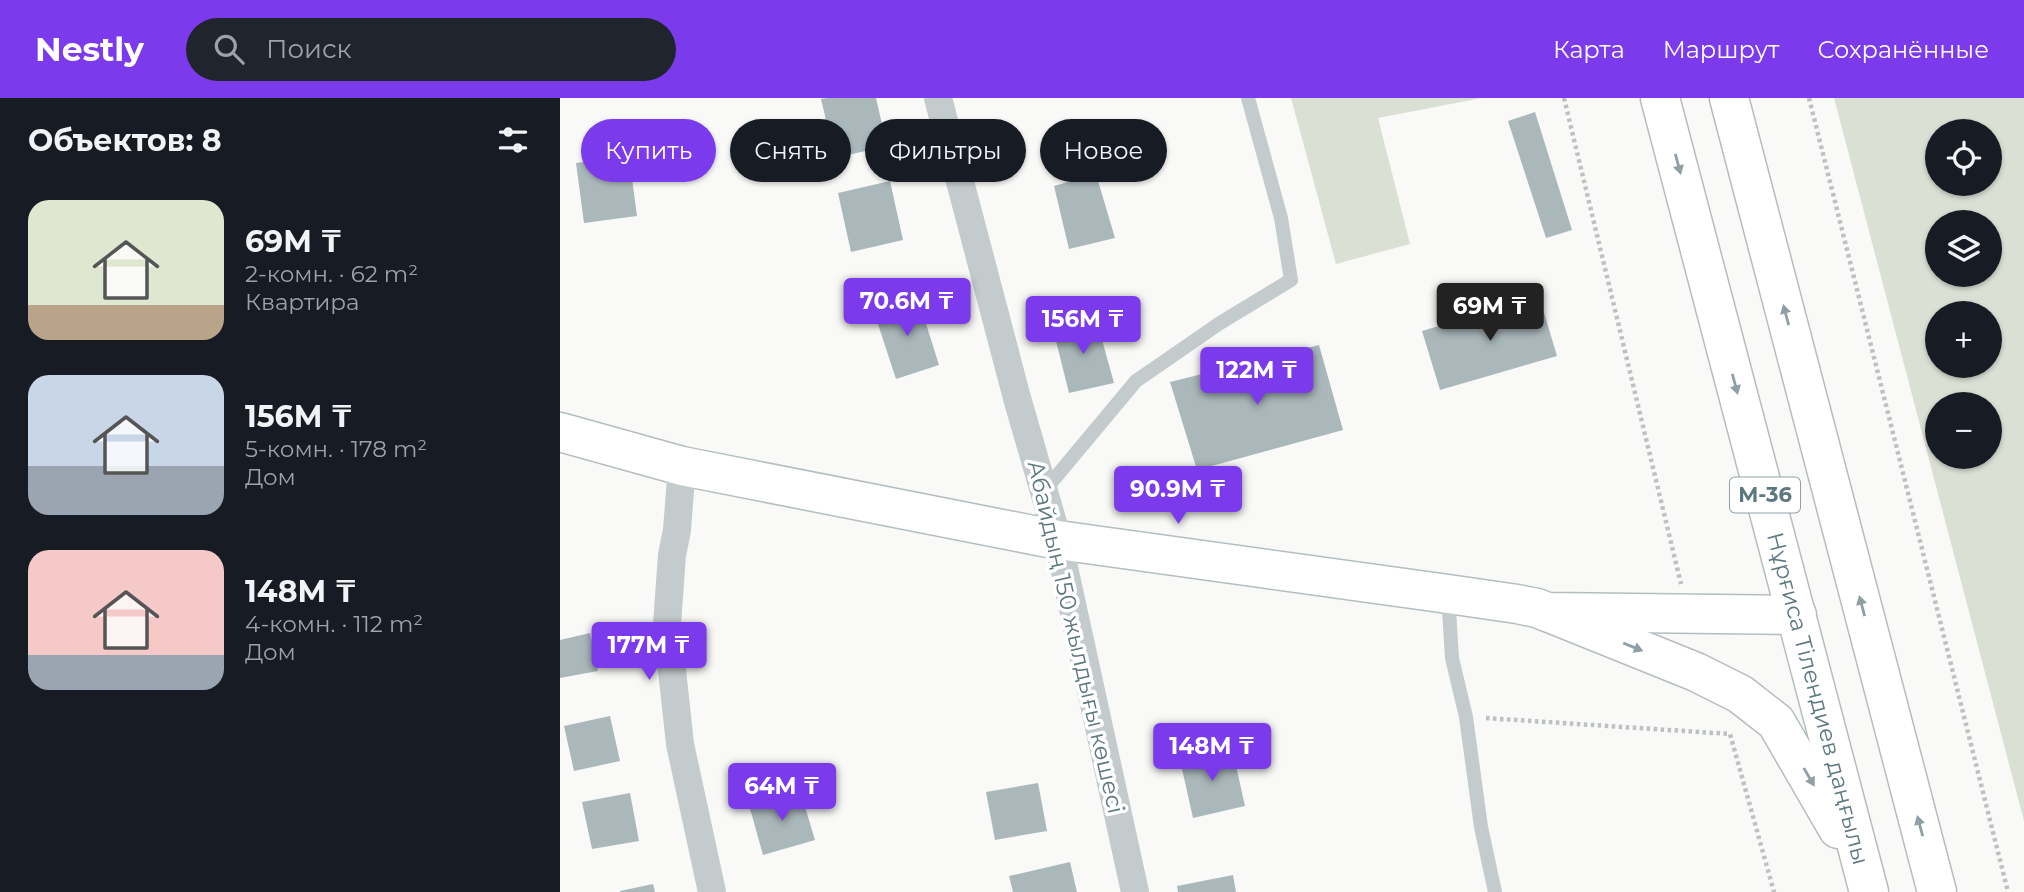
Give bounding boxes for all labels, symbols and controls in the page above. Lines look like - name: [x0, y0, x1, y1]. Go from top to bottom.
- search box: [186, 18, 676, 81]
- text: Nestly: [35, 29, 144, 69]
- icon: search: [210, 30, 248, 68]
- text: Поиск: [266, 33, 352, 65]
- text: Карта: [1553, 35, 1625, 64]
- text: Маршрут: [1663, 35, 1779, 64]
- text: Сохранённые: [1817, 35, 1989, 64]
- chip: Купить: [581, 119, 716, 182]
- chip: Снять: [730, 119, 851, 182]
- chip: Фильтры: [865, 119, 1026, 182]
- chip: Новое: [1040, 119, 1167, 182]
- map controls: [1925, 119, 2002, 469]
- button: locate: [1925, 119, 2002, 196]
- icon: filters: [494, 121, 532, 159]
- text: Объектов: 8: [28, 122, 222, 159]
- one-way arrow: [1673, 154, 1683, 175]
- button: layers: [1925, 210, 2002, 287]
- text: 69M ₸: [245, 223, 342, 260]
- icon: home: [84, 228, 168, 312]
- text: 2-комн. · 62 m²: [245, 260, 418, 288]
- pin: 70.6M ₸: [842, 278, 972, 338]
- pin: 69M ₸: [1441, 284, 1539, 343]
- text: 70.6M ₸: [860, 287, 954, 315]
- text: Квартира: [245, 288, 359, 316]
- text: 69M ₸: [1453, 292, 1527, 320]
- pin: 156M ₸: [1026, 296, 1140, 356]
- button: +: [1925, 301, 2002, 378]
- one-way arrow: [1780, 304, 1790, 325]
- text: 156M ₸: [1042, 305, 1124, 333]
- pin: 122M ₸: [1200, 348, 1314, 407]
- text: 122M ₸: [1216, 356, 1298, 384]
- one-way arrow: [1730, 373, 1741, 395]
- button: −: [1925, 392, 2002, 469]
- text: 156M ₸: [245, 398, 353, 435]
- icon: home: [84, 403, 168, 487]
- text: 5-комн. · 178 m²: [245, 435, 427, 463]
- street label: Абайдың 150 жылдығы көшесі: [1022, 458, 1130, 816]
- text: Дом: [245, 463, 296, 491]
- pin: 90.9M ₸: [1113, 466, 1243, 526]
- text: 90.9M ₸: [1130, 475, 1226, 503]
- road number: M-36: [1730, 478, 1800, 512]
- street label: Нұрғиса Тілендиев даңғылы: [1761, 529, 1875, 868]
- text: 148M ₸: [245, 573, 357, 610]
- icon: home: [84, 578, 168, 662]
- one-way arrow: [1856, 595, 1867, 617]
- text: 4-комн. · 112 m²: [245, 610, 423, 638]
- pin: 177M ₸: [592, 622, 706, 682]
- text: 177M ₸: [608, 631, 690, 659]
- text: Дом: [245, 638, 296, 666]
- one-way arrow: [1623, 641, 1644, 652]
- pin: 148M ₸: [1155, 724, 1269, 783]
- text: 148M ₸: [1169, 732, 1255, 760]
- pin: 64M ₸: [733, 764, 831, 823]
- one-way arrow: [1803, 768, 1815, 787]
- text: 64M ₸: [744, 772, 820, 800]
- one-way arrow: [1914, 815, 1925, 837]

